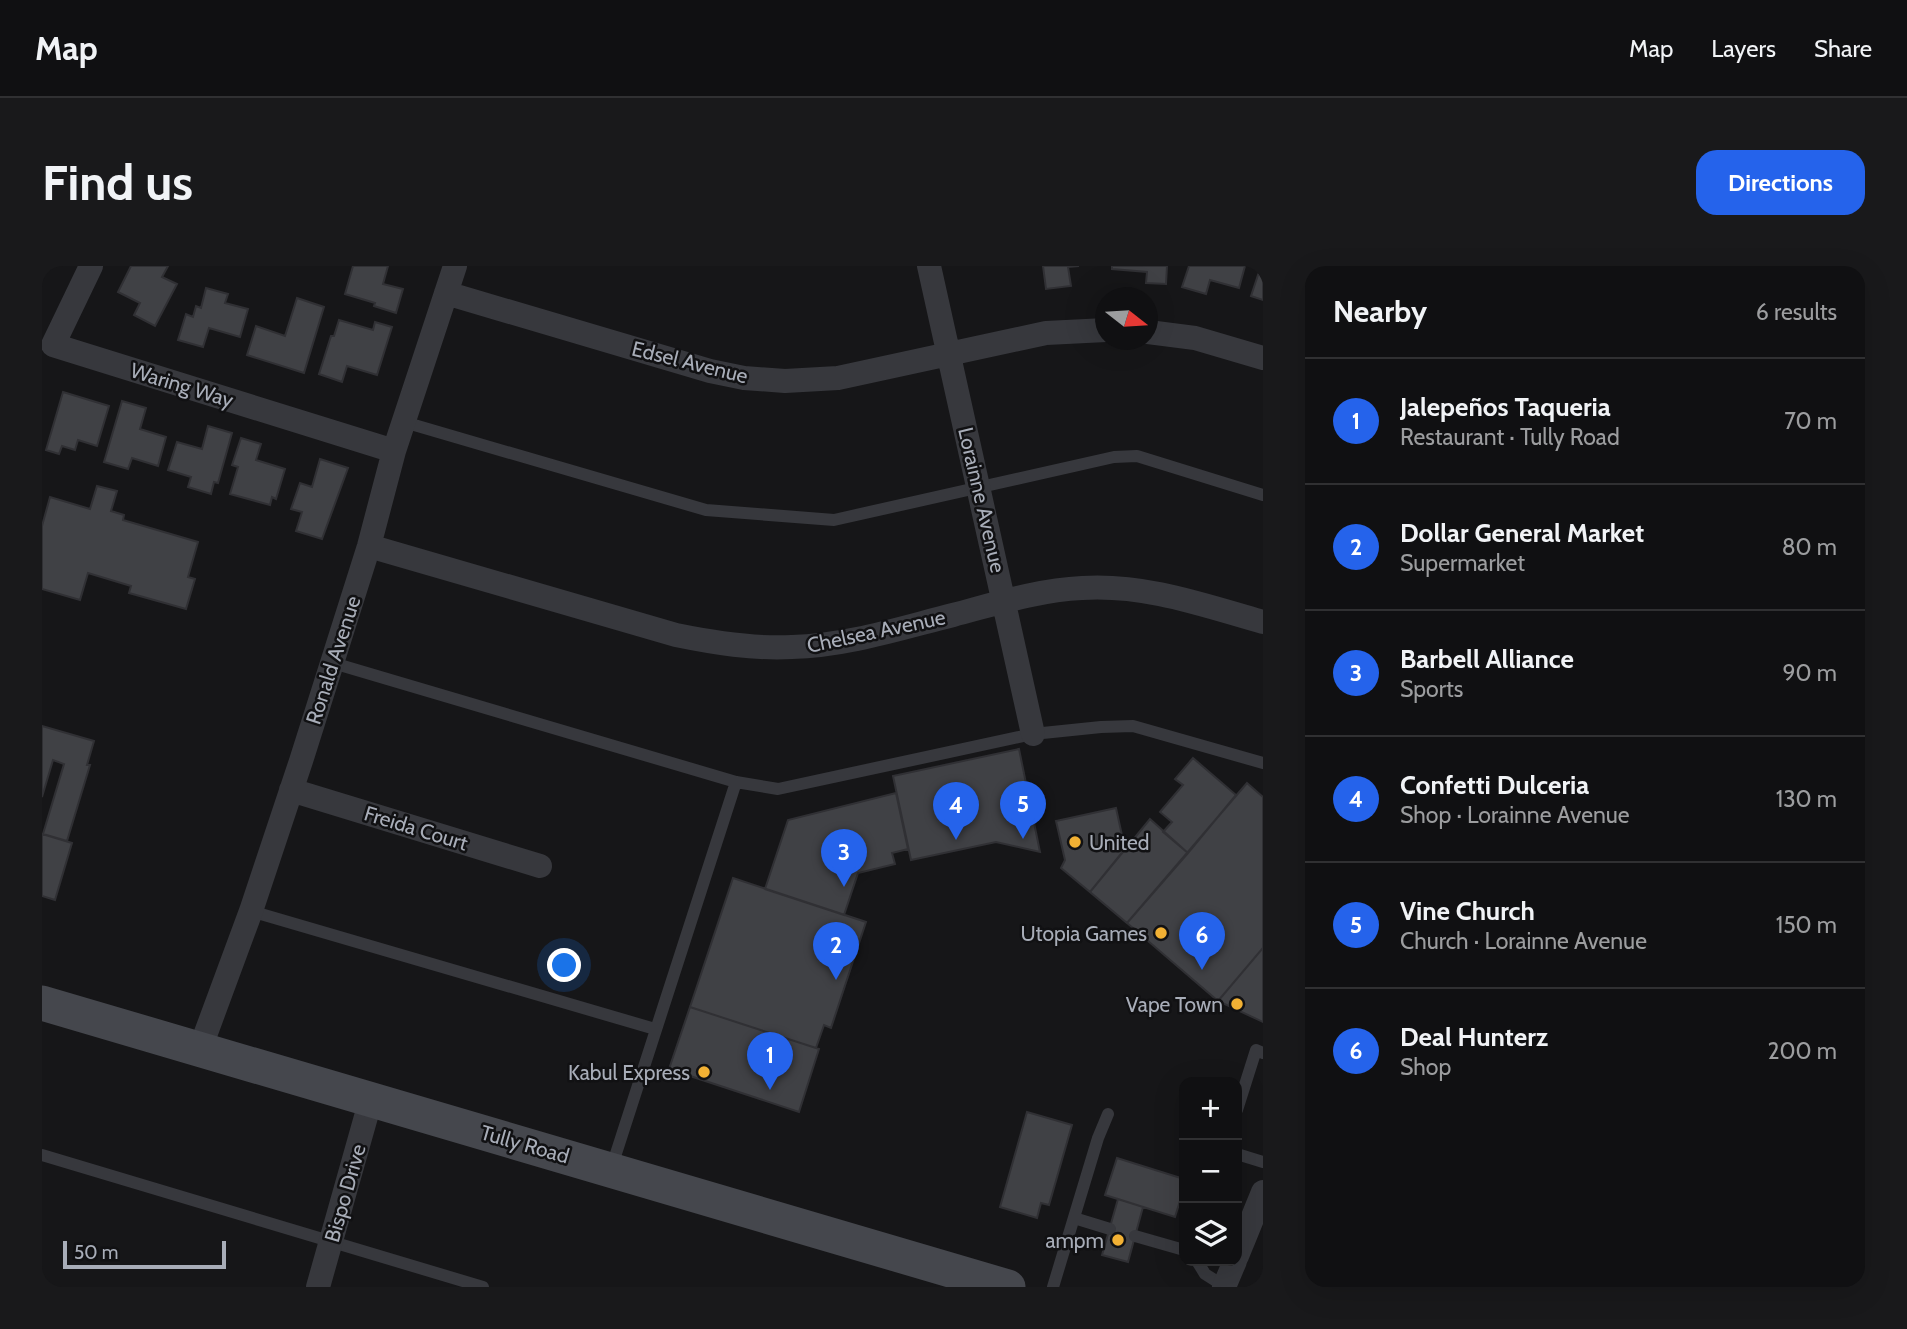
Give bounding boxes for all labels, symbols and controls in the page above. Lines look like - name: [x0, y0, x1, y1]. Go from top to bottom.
- text: Map: [35, 28, 98, 68]
- text: Map: [1629, 34, 1673, 63]
- text: Layers: [1711, 34, 1776, 63]
- text: Share: [1814, 34, 1872, 63]
- button: Directions: [1696, 150, 1865, 215]
- text: Find us: [42, 153, 193, 212]
- north arrow: [1095, 287, 1158, 350]
- text: Nearby: [1333, 293, 1427, 330]
- text: 6 results: [1756, 298, 1837, 326]
- street label: Edsel Avenue: [629, 336, 751, 389]
- street label: Waring Way: [127, 357, 237, 413]
- text: Jalepeños Taqueria: [1400, 391, 1611, 423]
- text: 1: [1352, 407, 1360, 435]
- text: 70 m: [1784, 407, 1837, 435]
- text: Restaurant · Tully Road: [1400, 423, 1620, 451]
- street label: Lorainne Avenue: [953, 425, 1011, 575]
- text: Dollar General Market: [1400, 517, 1644, 549]
- text: 2: [1350, 533, 1362, 561]
- text: 80 m: [1782, 533, 1837, 561]
- text: Supermarket: [1400, 549, 1525, 577]
- street label: Ronald Avenue: [300, 592, 366, 727]
- street label: Chelsea Avenue: [805, 604, 948, 658]
- text: Barbell Alliance: [1400, 643, 1574, 675]
- text: 3: [1350, 659, 1362, 687]
- text: 90 m: [1783, 659, 1837, 687]
- text: Sports: [1400, 675, 1463, 703]
- text: Confetti Dulceria: [1400, 769, 1589, 801]
- pin: 5: [1000, 781, 1046, 839]
- pin: 4: [933, 782, 979, 840]
- text: 4: [1349, 785, 1363, 813]
- text: 130 m: [1776, 785, 1837, 813]
- street label: Freida Court: [361, 800, 471, 856]
- text: Shop · Lorainne Avenue: [1400, 801, 1630, 829]
- pin: 3: [821, 829, 867, 887]
- place label: United: [1089, 830, 1149, 855]
- marker: United: [1067, 834, 1083, 850]
- text: Vine Church: [1400, 895, 1535, 927]
- text: 5: [1350, 911, 1362, 939]
- text: 150 m: [1776, 911, 1837, 939]
- pin: 6: [1179, 912, 1225, 970]
- place label: Utopia Games: [1020, 921, 1147, 946]
- pin: 2: [813, 922, 859, 980]
- marker: Utopia Games: [1153, 925, 1169, 941]
- text: Church · Lorainne Avenue: [1400, 927, 1647, 955]
- your location: [547, 948, 581, 982]
- place label: Vape Town: [1126, 992, 1223, 1017]
- marker: Vape Town: [1229, 996, 1245, 1012]
- text: Deal Hunterz: [1400, 1021, 1548, 1053]
- pin: 1: [747, 1032, 793, 1090]
- text: 6: [1350, 1037, 1362, 1065]
- text: 200 m: [1767, 1037, 1837, 1065]
- text: Shop: [1400, 1053, 1451, 1081]
- place label: Kabul Express: [568, 1060, 690, 1085]
- marker: Kabul Express: [696, 1064, 712, 1080]
- map controls: [1179, 1077, 1242, 1266]
- button: +: [1179, 1077, 1242, 1140]
- street label: Tully Road: [478, 1119, 572, 1169]
- button: −: [1179, 1140, 1242, 1203]
- street label: Bispo Drive: [319, 1141, 371, 1245]
- button: layers: [1179, 1203, 1242, 1266]
- place label: ampm: [1045, 1228, 1104, 1253]
- marker: ampm: [1110, 1232, 1126, 1248]
- scale bar: [63, 1238, 226, 1270]
- text: 50 m: [74, 1241, 118, 1264]

